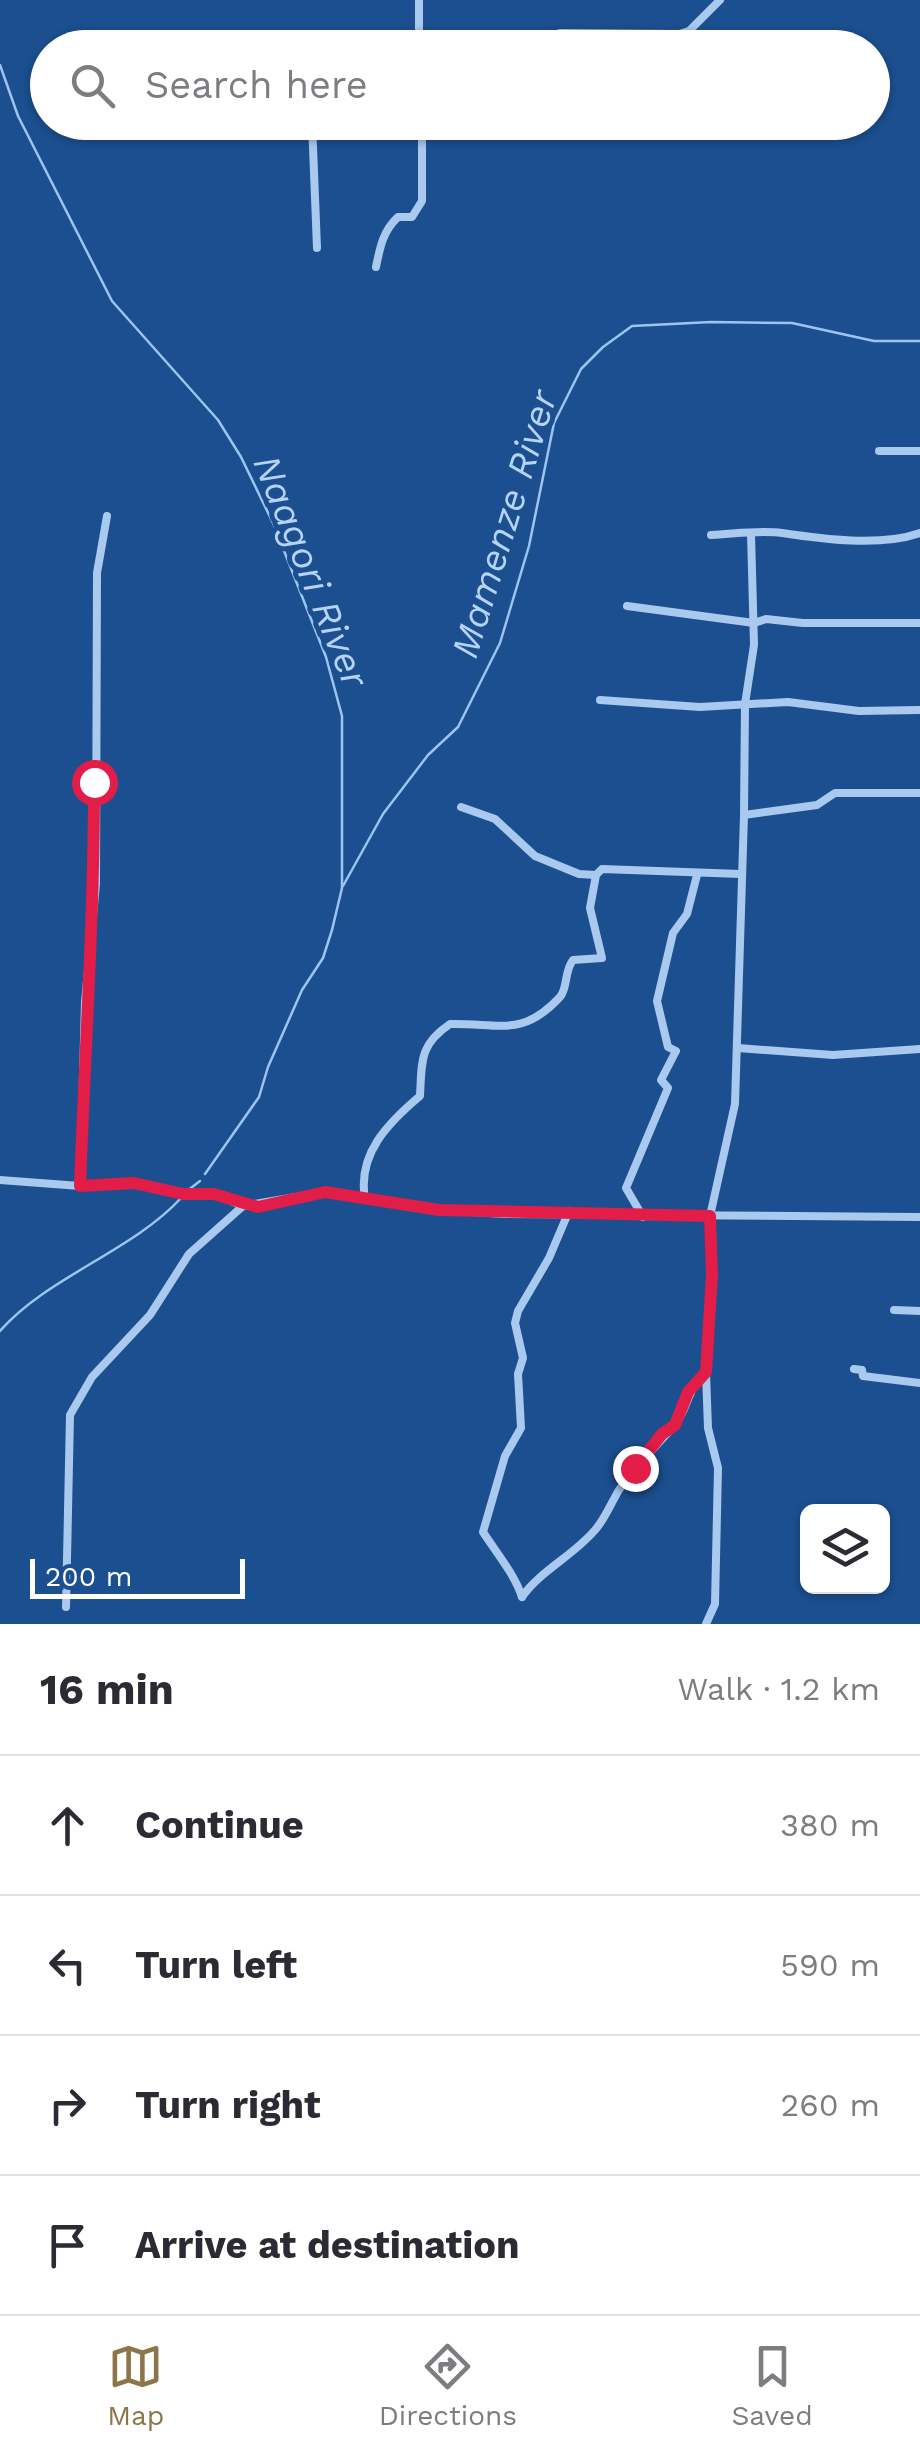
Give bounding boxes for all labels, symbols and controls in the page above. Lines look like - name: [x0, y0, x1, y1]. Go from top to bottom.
- search box: [30, 30, 890, 140]
- icon: search: [65, 58, 120, 113]
- text: Search here: [145, 63, 368, 107]
- water label: Mamenze River: [442, 384, 566, 663]
- water label: Naagori River: [244, 448, 378, 695]
- route start: [72, 760, 118, 806]
- route end: [613, 1446, 659, 1492]
- map controls: [800, 1504, 890, 1594]
- button: layers: [800, 1504, 890, 1594]
- scale bar: [30, 1554, 245, 1598]
- text: 200 m: [45, 1560, 132, 1593]
- text: 16 min: [40, 1665, 174, 1714]
- text: Walk · 1.2 km: [678, 1670, 880, 1708]
- icon: ahead: [40, 1798, 95, 1853]
- text: Continue: [135, 1803, 304, 1847]
- text: 380 m: [780, 1806, 880, 1844]
- icon: left: [40, 1938, 95, 1993]
- text: Turn left: [135, 1943, 297, 1987]
- text: 590 m: [780, 1946, 880, 1984]
- icon: right: [40, 2078, 95, 2133]
- text: Turn right: [135, 2083, 321, 2127]
- text: 260 m: [781, 2086, 880, 2124]
- icon: arrive: [40, 2218, 95, 2273]
- text: Arrive at destination: [135, 2223, 520, 2267]
- tab: Map: [107, 2339, 164, 2432]
- tab: Directions: [379, 2339, 517, 2432]
- tab: Saved: [731, 2339, 813, 2432]

